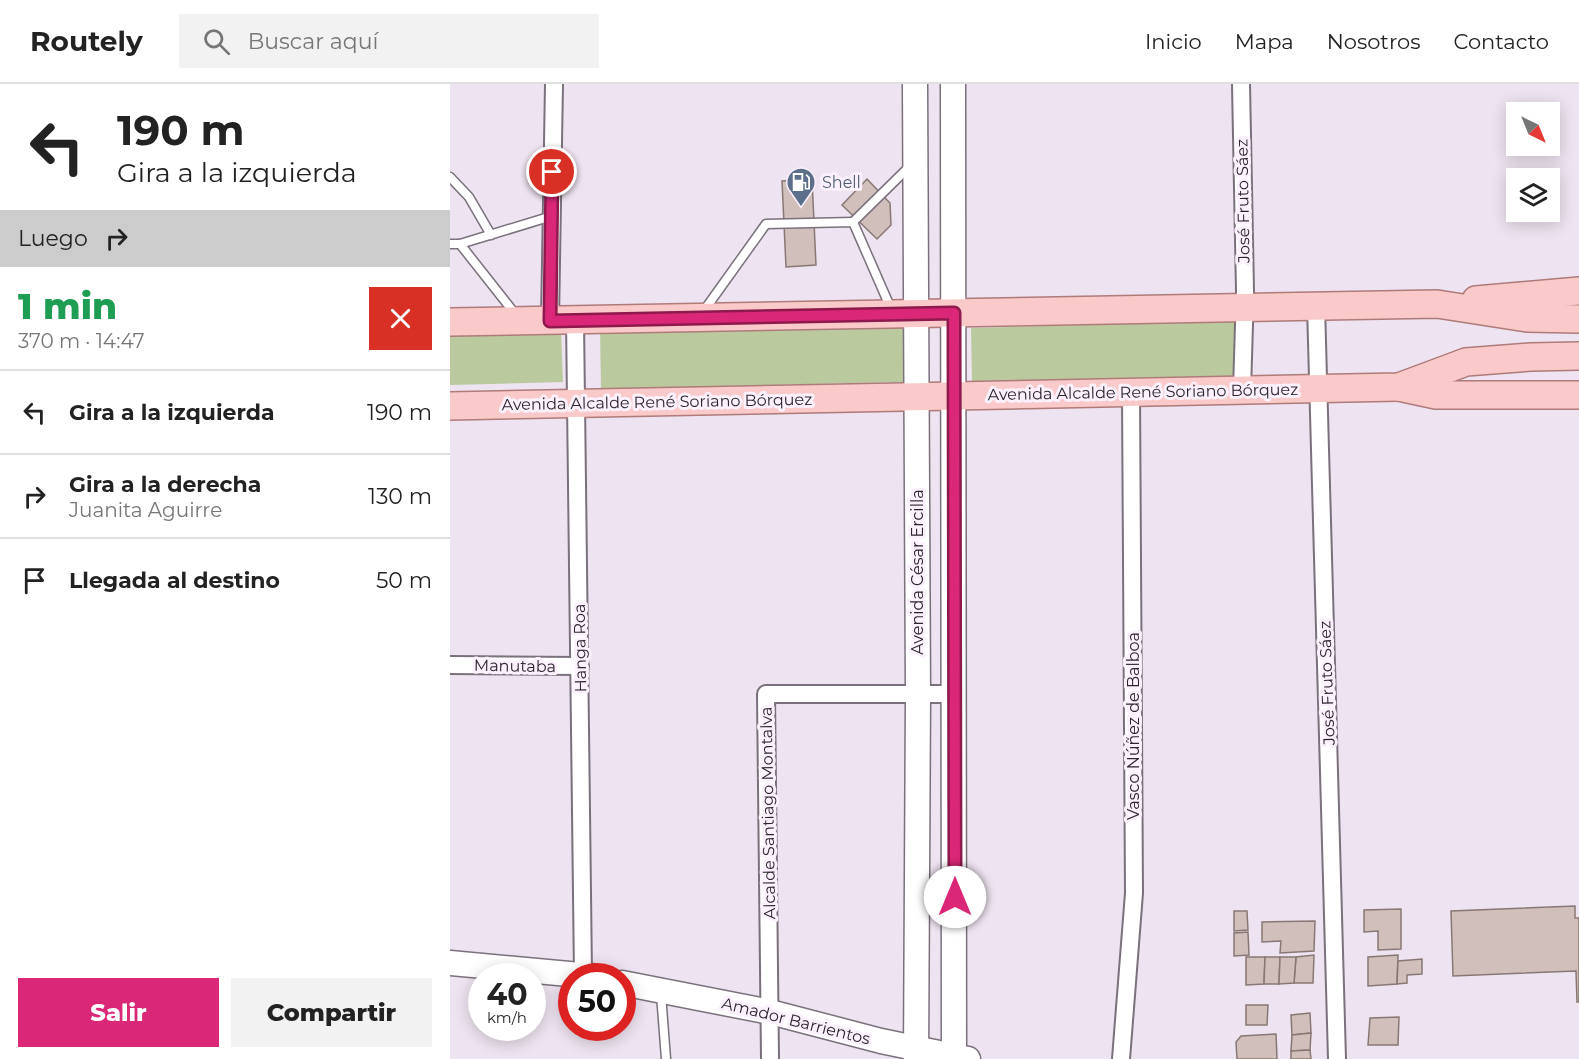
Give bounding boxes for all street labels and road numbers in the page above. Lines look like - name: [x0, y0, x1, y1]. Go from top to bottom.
- street label: José Fruto Sáez: [1232, 139, 1254, 264]
- street label: Avenida Alcalde René Soriano Bórquez: [988, 380, 1298, 404]
- street label: Avenida Alcalde René Soriano Bórquez: [502, 390, 812, 414]
- street label: Avenida César Ercilla: [908, 489, 927, 655]
- street label: Hanga Roa: [570, 603, 590, 693]
- street label: José Fruto Sáez: [1315, 621, 1339, 746]
- street label: Vasco Núñez de Balboa: [1124, 632, 1143, 820]
- street label: Manutaba: [474, 656, 556, 676]
- street label: Alcalde Santiago Montalva: [757, 707, 779, 919]
- street label: Amador Barrientos: [720, 993, 872, 1049]

